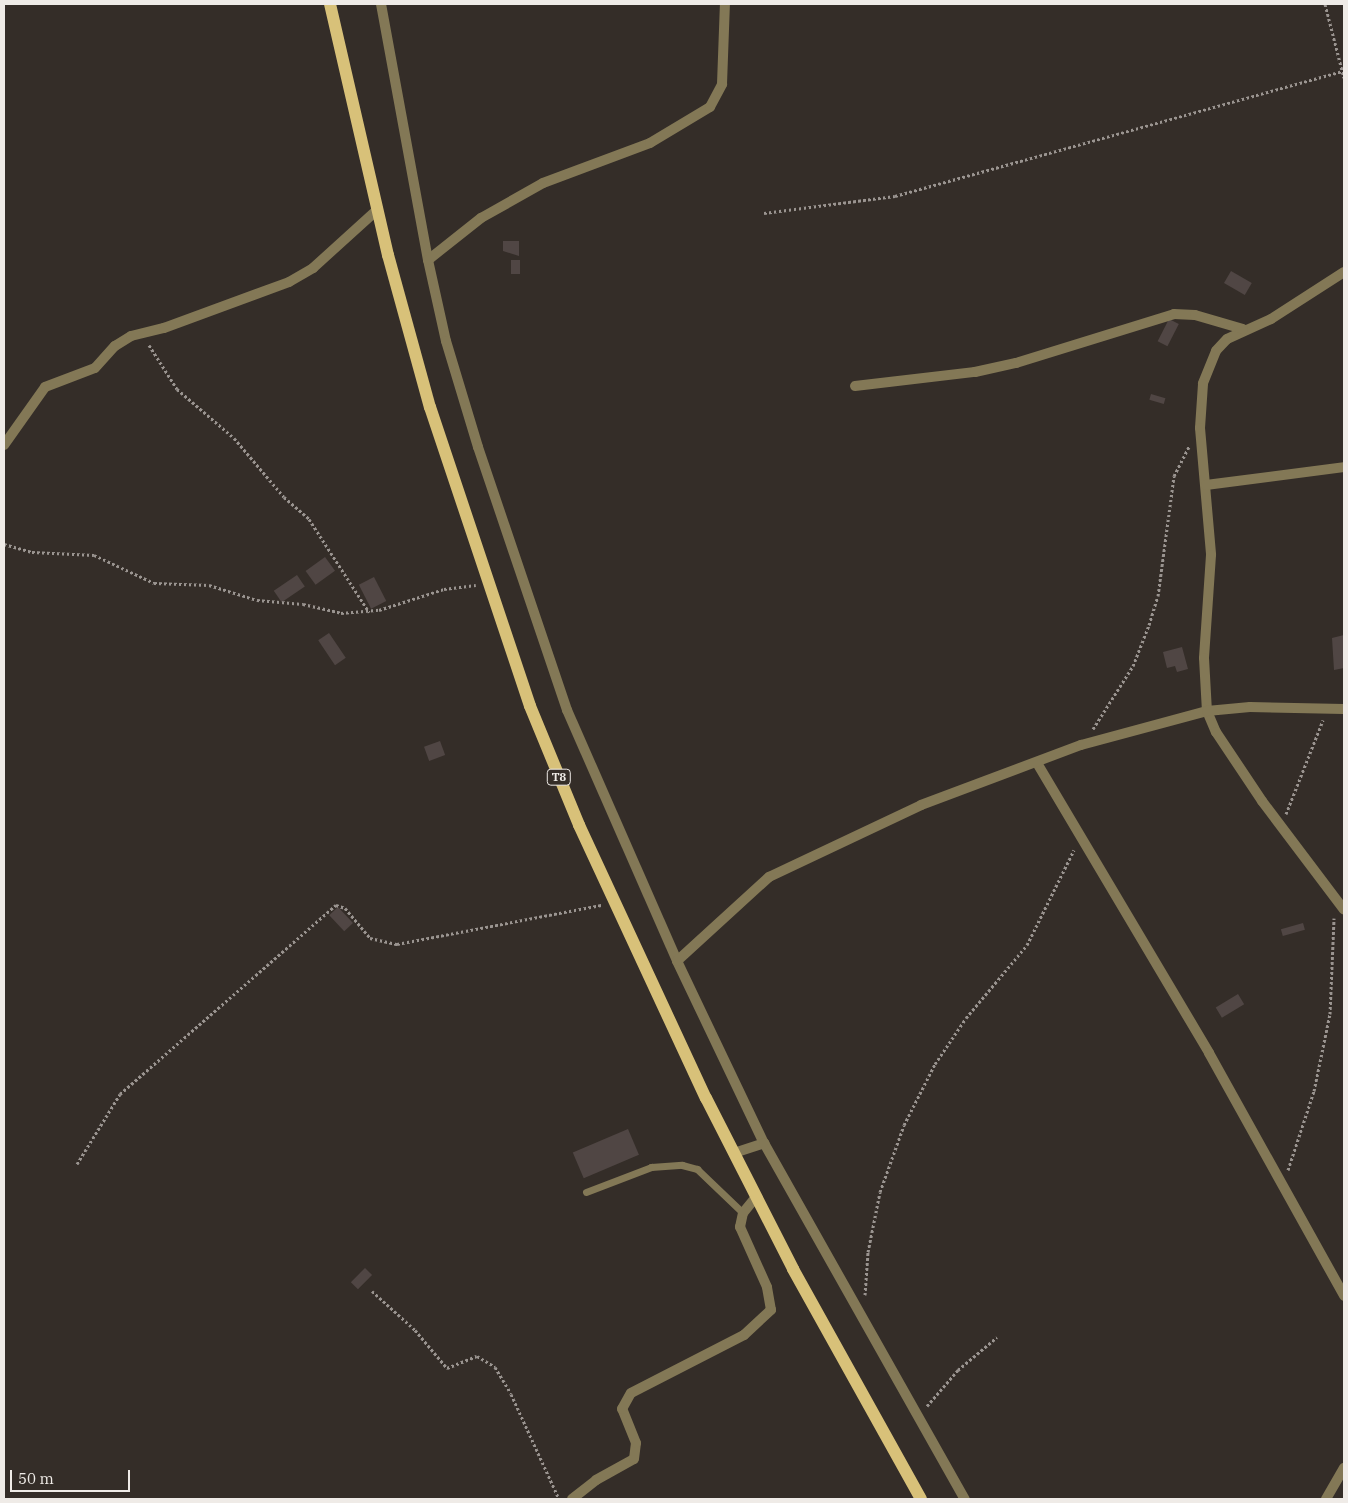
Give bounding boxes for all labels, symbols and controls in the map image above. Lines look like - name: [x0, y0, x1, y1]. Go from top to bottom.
- road number: T8: [546, 769, 572, 786]
- scale bar: [12, 1460, 132, 1492]
- text: 50 m: [18, 1469, 54, 1488]

